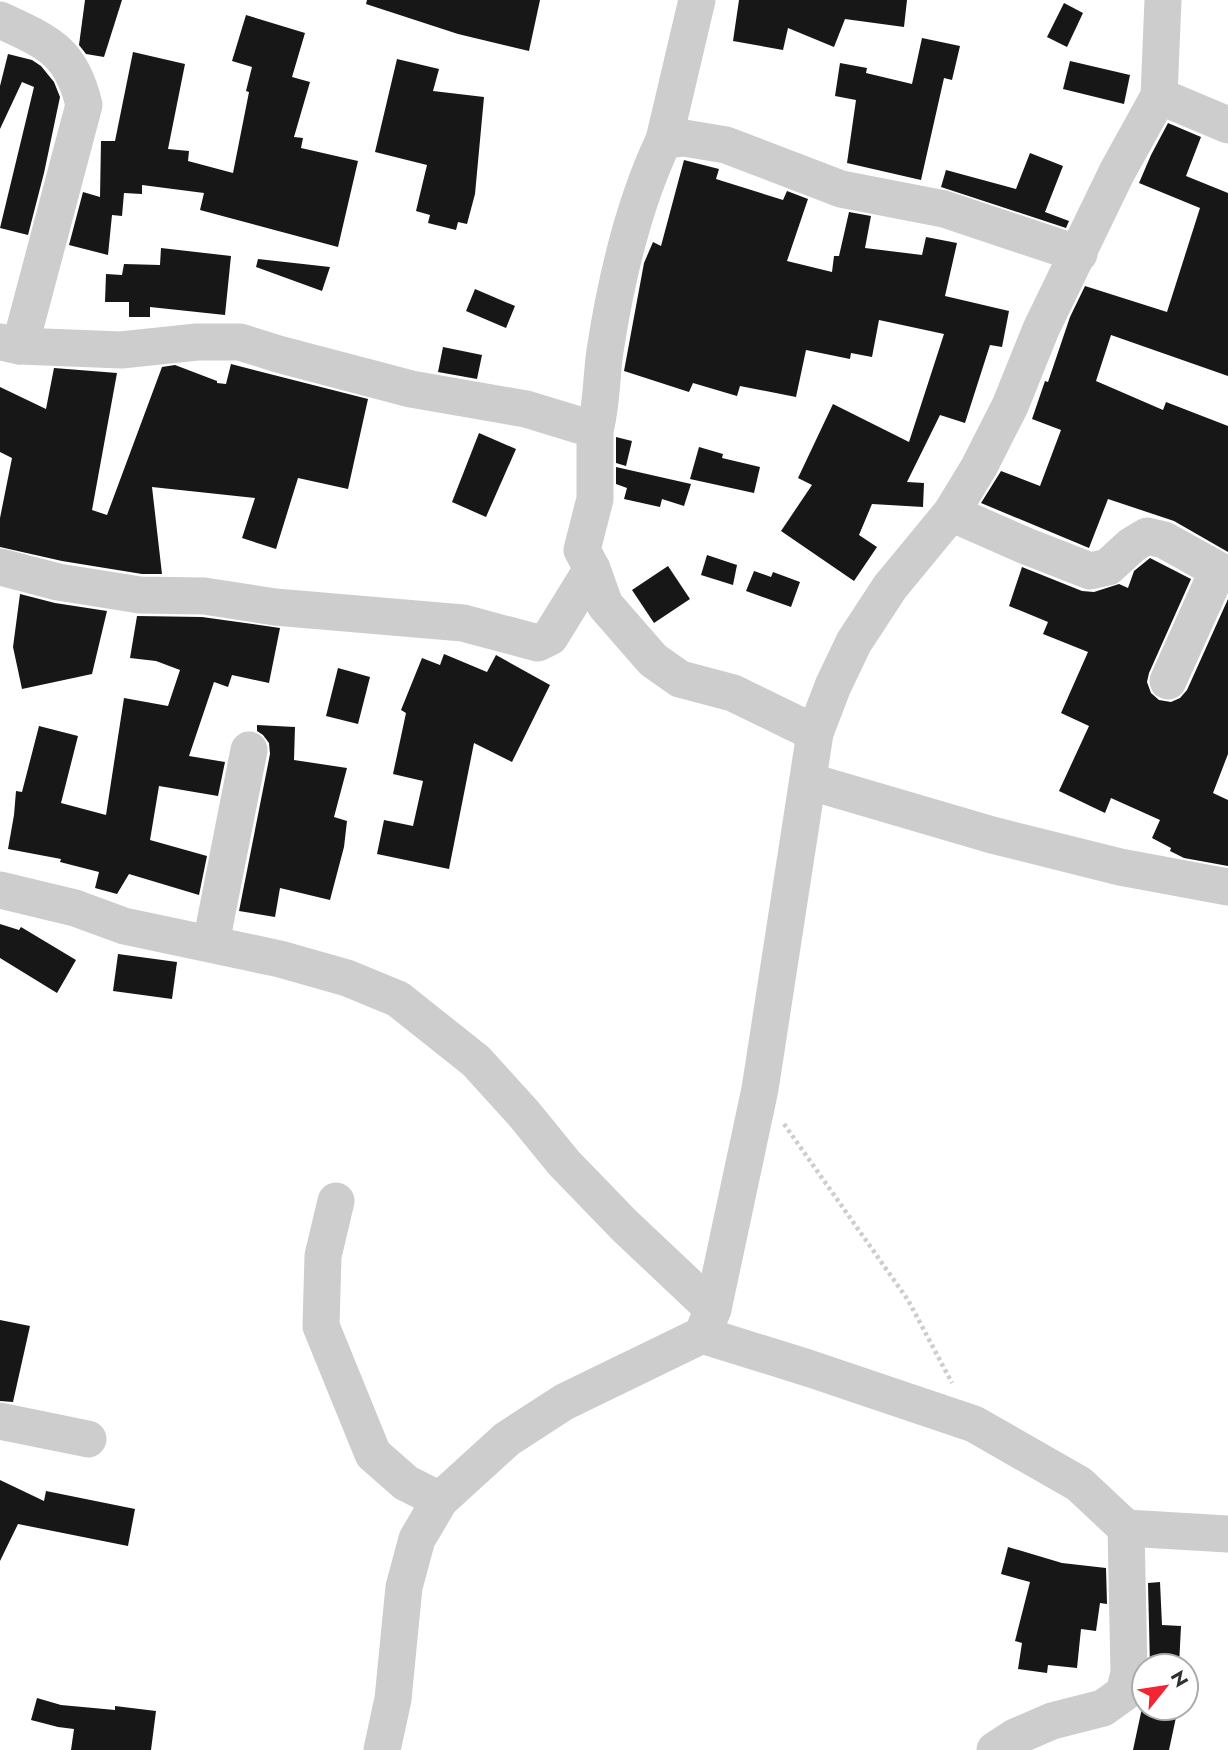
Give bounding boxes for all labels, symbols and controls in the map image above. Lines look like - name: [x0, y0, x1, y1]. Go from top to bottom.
- north arrow: [1130, 1652, 1200, 1722]
- text: N: [1164, 1665, 1195, 1692]

